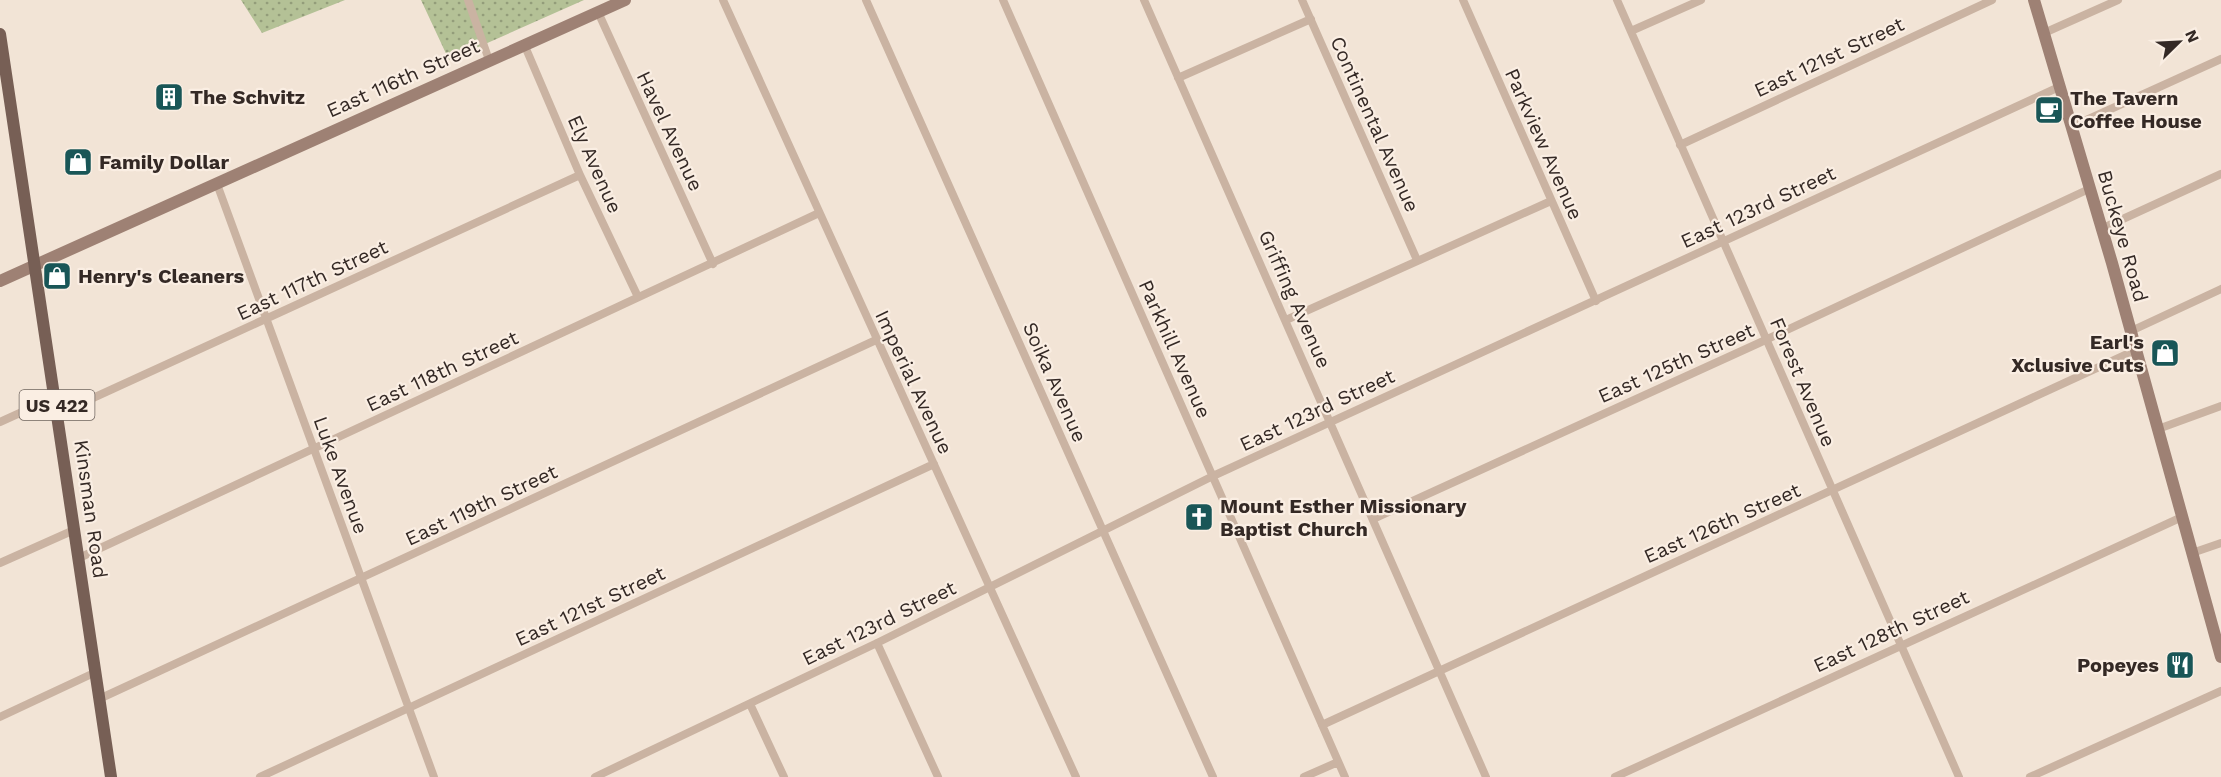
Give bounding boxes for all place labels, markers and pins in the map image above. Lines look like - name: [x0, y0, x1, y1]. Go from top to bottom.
- building icon: The Schvitz: [153, 81, 185, 113]
- place label: The Schvitz: [190, 85, 305, 109]
- place label: The Tavern Coffee House: [2070, 86, 2202, 133]
- cafe icon: The Tavern Coffee House: [2033, 94, 2065, 126]
- shop icon: Family Dollar: [62, 146, 94, 178]
- place label: Family Dollar: [99, 150, 229, 174]
- shop icon: Henry's Cleaners: [41, 260, 73, 292]
- place label: Henry's Cleaners: [78, 264, 245, 288]
- place label: Earl's Xclusive Cuts: [2011, 330, 2144, 377]
- shop icon: Earl's Xclusive Cuts: [2149, 337, 2181, 369]
- place label: Mount Esther Missionary Baptist Church: [1220, 494, 1467, 541]
- church icon: Mount Esther Missionary Baptist Church: [1183, 501, 1215, 533]
- restaurant icon: Popeyes: [2164, 649, 2196, 681]
- place label: Popeyes: [2077, 653, 2159, 677]

